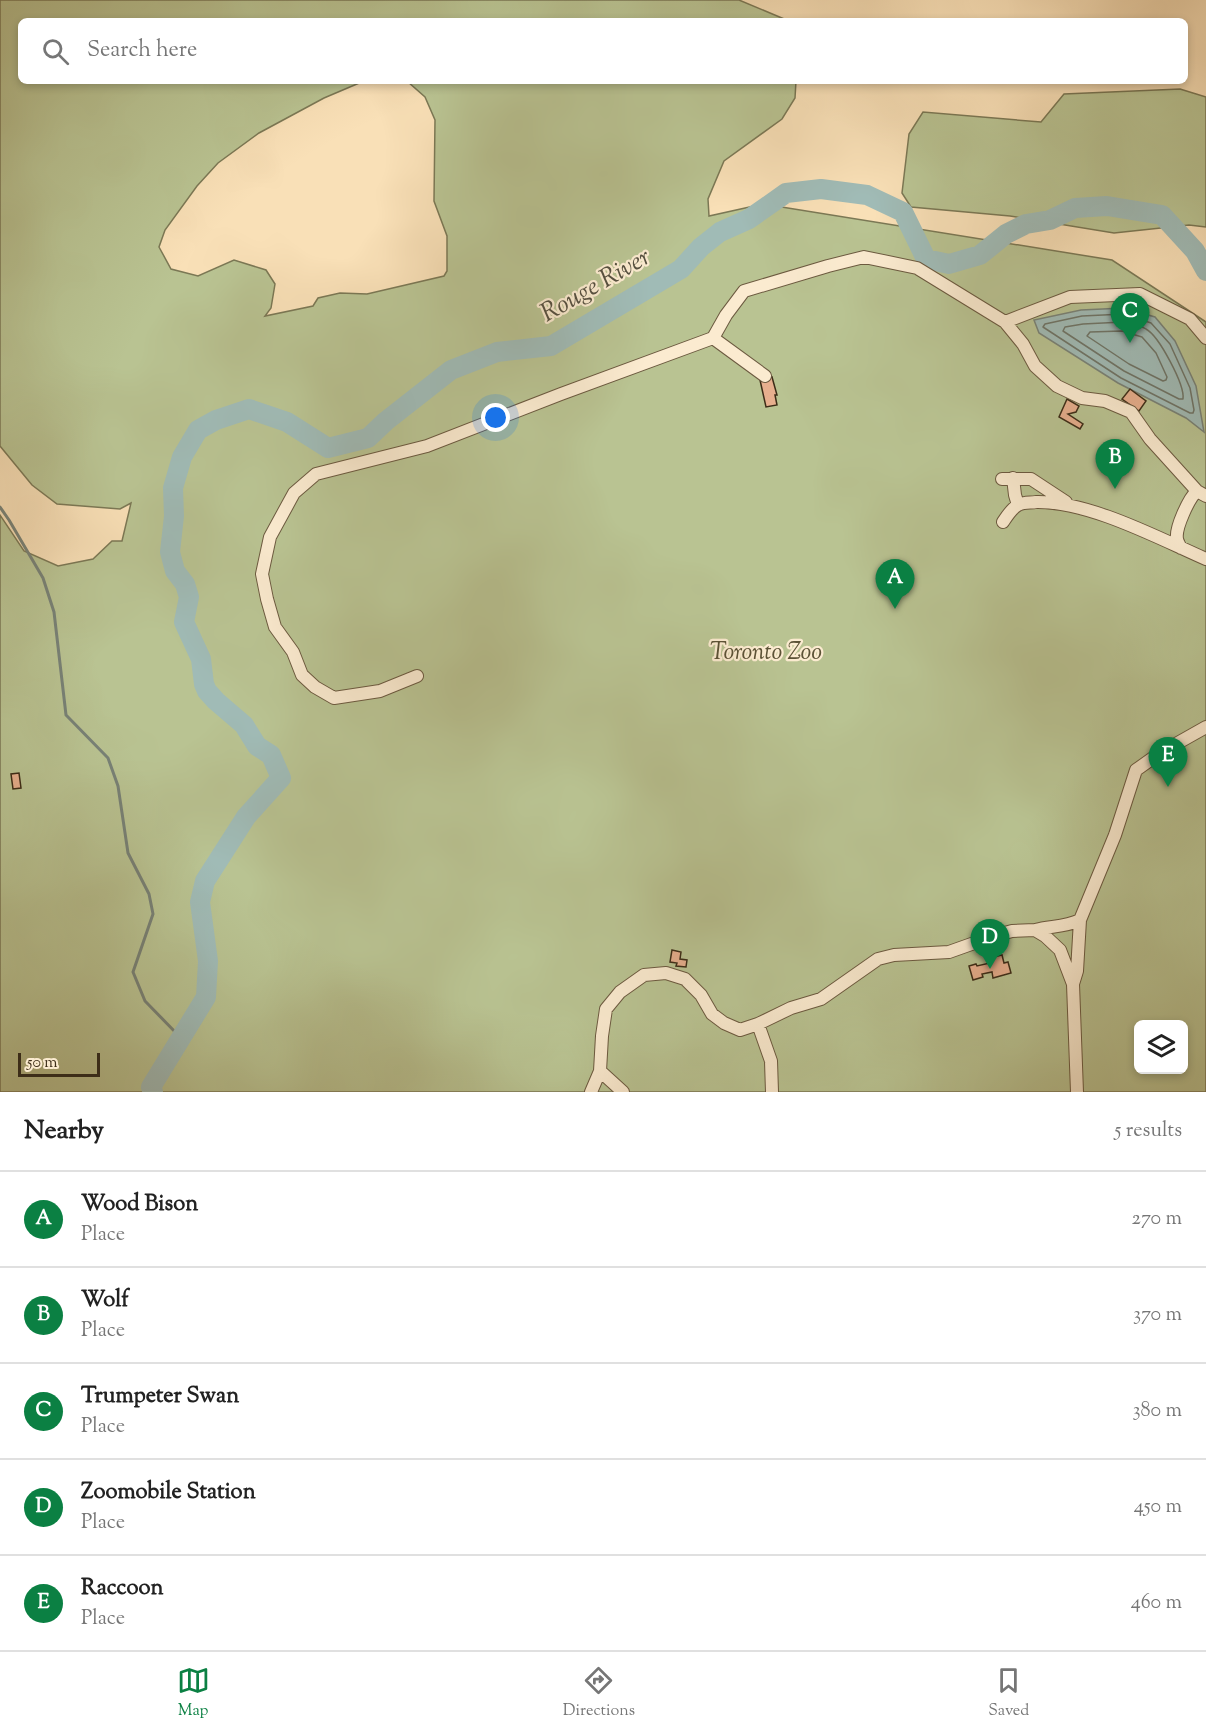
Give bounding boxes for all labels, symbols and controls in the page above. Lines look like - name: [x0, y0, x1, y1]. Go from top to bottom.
- search box: [18, 18, 1188, 84]
- icon: search: [39, 35, 72, 68]
- text: Search here: [87, 35, 197, 67]
- water label: Rouge River: [534, 240, 658, 332]
- pin: C: [1110, 294, 1150, 343]
- your location: [481, 403, 510, 432]
- pin: B: [1096, 440, 1134, 489]
- pin: A: [876, 560, 914, 609]
- park label: Toronto Zoo: [710, 636, 822, 670]
- pin: E: [1148, 738, 1188, 787]
- pin: D: [970, 920, 1010, 969]
- map controls: [1134, 1020, 1188, 1074]
- button: layers: [1134, 1020, 1188, 1074]
- scale bar: [18, 1050, 100, 1078]
- text: 50 m: [27, 1052, 58, 1075]
- text: Nearby: [24, 1113, 104, 1150]
- text: 5 results: [1115, 1117, 1182, 1146]
- text: Wood Bison: [81, 1189, 198, 1221]
- text: A: [35, 1205, 52, 1234]
- text: 270 m: [1132, 1205, 1182, 1234]
- text: Place: [81, 1221, 125, 1250]
- text: Wolf: [81, 1285, 129, 1317]
- text: B: [37, 1301, 50, 1330]
- text: 370 m: [1133, 1301, 1182, 1330]
- text: Place: [81, 1317, 125, 1346]
- text: Trumpeter Swan: [81, 1381, 239, 1413]
- text: C: [35, 1397, 52, 1426]
- text: 380 m: [1133, 1397, 1182, 1426]
- text: Place: [81, 1413, 125, 1442]
- text: Zoomobile Station: [81, 1477, 256, 1509]
- text: D: [36, 1493, 51, 1522]
- text: 450 m: [1134, 1493, 1182, 1522]
- text: Place: [81, 1509, 125, 1538]
- text: Raccoon: [81, 1573, 164, 1605]
- text: E: [37, 1589, 50, 1618]
- text: 460 m: [1131, 1589, 1182, 1618]
- text: Place: [81, 1605, 125, 1634]
- tab: Map: [177, 1664, 210, 1723]
- tab: Directions: [563, 1664, 635, 1723]
- tab: Saved: [988, 1664, 1029, 1723]

